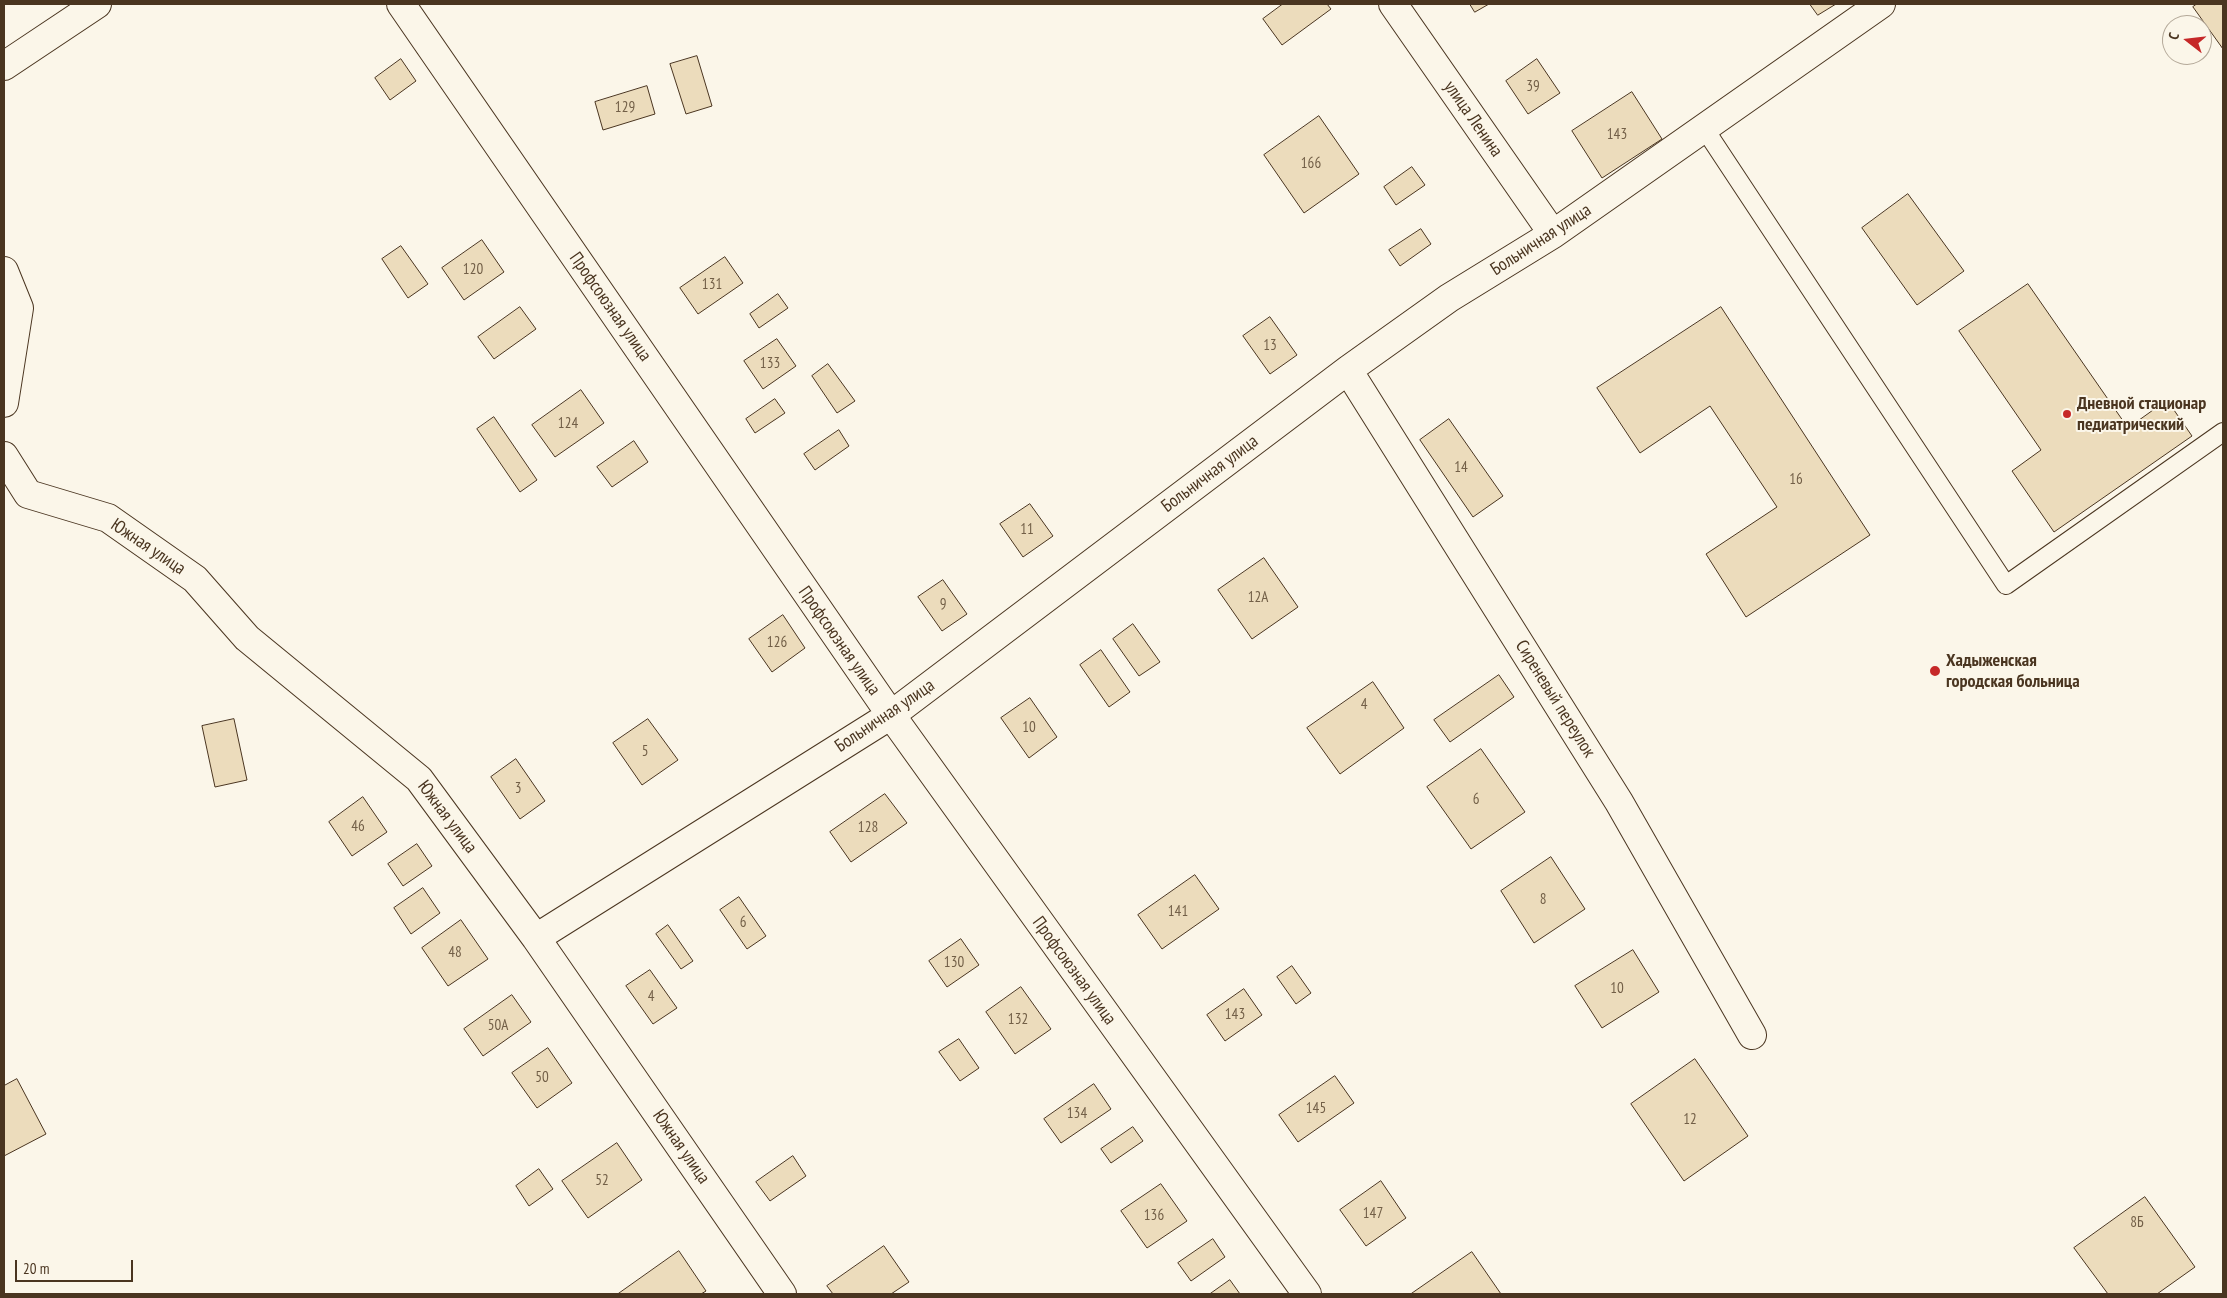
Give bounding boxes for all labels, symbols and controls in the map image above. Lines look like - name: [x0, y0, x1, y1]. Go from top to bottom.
- north arrow: [2162, 15, 2212, 65]
- text: С: [2164, 31, 2183, 42]
- street label: улица Ленина: [1439, 77, 1507, 161]
- house number: 39: [1526, 78, 1540, 96]
- house number: 129: [615, 99, 635, 117]
- house number: 143: [1607, 126, 1627, 144]
- house number: 166: [1301, 155, 1321, 173]
- street label: Больничная улица: [1487, 200, 1595, 280]
- street label: Профсоюзная улица: [564, 248, 656, 366]
- house number: 120: [463, 261, 483, 279]
- house number: 131: [702, 276, 722, 294]
- house number: 13: [1263, 337, 1277, 355]
- house number: 133: [760, 355, 780, 373]
- place label: Дневной стационар педиатрический: [2077, 393, 2206, 436]
- marker: Дневной стационар педиатрический: [2061, 408, 2073, 420]
- house number: 124: [558, 415, 578, 433]
- street label: Больничная улица: [1157, 431, 1263, 517]
- house number: 14: [1454, 459, 1468, 477]
- house number: 16: [1789, 471, 1803, 489]
- street label: Южная улица: [107, 514, 189, 580]
- house number: 11: [1020, 521, 1034, 539]
- street label: Профсоюзная улица: [793, 582, 885, 700]
- house number: 12А: [1248, 589, 1268, 607]
- house number: 9: [940, 596, 946, 614]
- house number: 126: [767, 634, 787, 652]
- street label: Сиреневый переулок: [1510, 636, 1600, 762]
- place label: Хадыженская городская больница: [1946, 650, 2080, 692]
- marker: Хадыженская городская больница: [1928, 664, 1942, 678]
- street label: Больничная улица: [831, 675, 939, 757]
- house number: 4: [1361, 696, 1367, 714]
- house number: 10: [1022, 719, 1036, 737]
- house number: 5: [642, 743, 648, 761]
- street label: Южная улица: [413, 776, 481, 858]
- house number: 3: [515, 780, 521, 798]
- house number: 6: [1473, 791, 1479, 809]
- house number: 46: [351, 818, 365, 836]
- house number: 128: [858, 819, 878, 837]
- house number: 8: [1540, 891, 1546, 909]
- house number: 141: [1168, 903, 1188, 921]
- street label: Профсоюзная улица: [1028, 913, 1120, 1029]
- house number: 6: [740, 914, 746, 932]
- house number: 48: [448, 944, 462, 962]
- house number: 130: [944, 954, 964, 972]
- house number: 10: [1610, 980, 1624, 998]
- house number: 4: [648, 988, 654, 1006]
- house number: 143: [1225, 1006, 1245, 1024]
- house number: 132: [1008, 1011, 1028, 1029]
- house number: 50А: [488, 1017, 508, 1035]
- house number: 50: [535, 1069, 549, 1087]
- house number: 145: [1306, 1100, 1326, 1118]
- house number: 134: [1067, 1105, 1087, 1123]
- street label: Южная улица: [648, 1106, 714, 1188]
- house number: 12: [1683, 1111, 1697, 1129]
- house number: 52: [595, 1172, 609, 1190]
- house number: 147: [1363, 1205, 1383, 1223]
- house number: 136: [1144, 1207, 1164, 1225]
- house number: 8Б: [2130, 1214, 2144, 1232]
- scale bar: [18, 1250, 135, 1282]
- text: 20 m: [23, 1259, 49, 1278]

